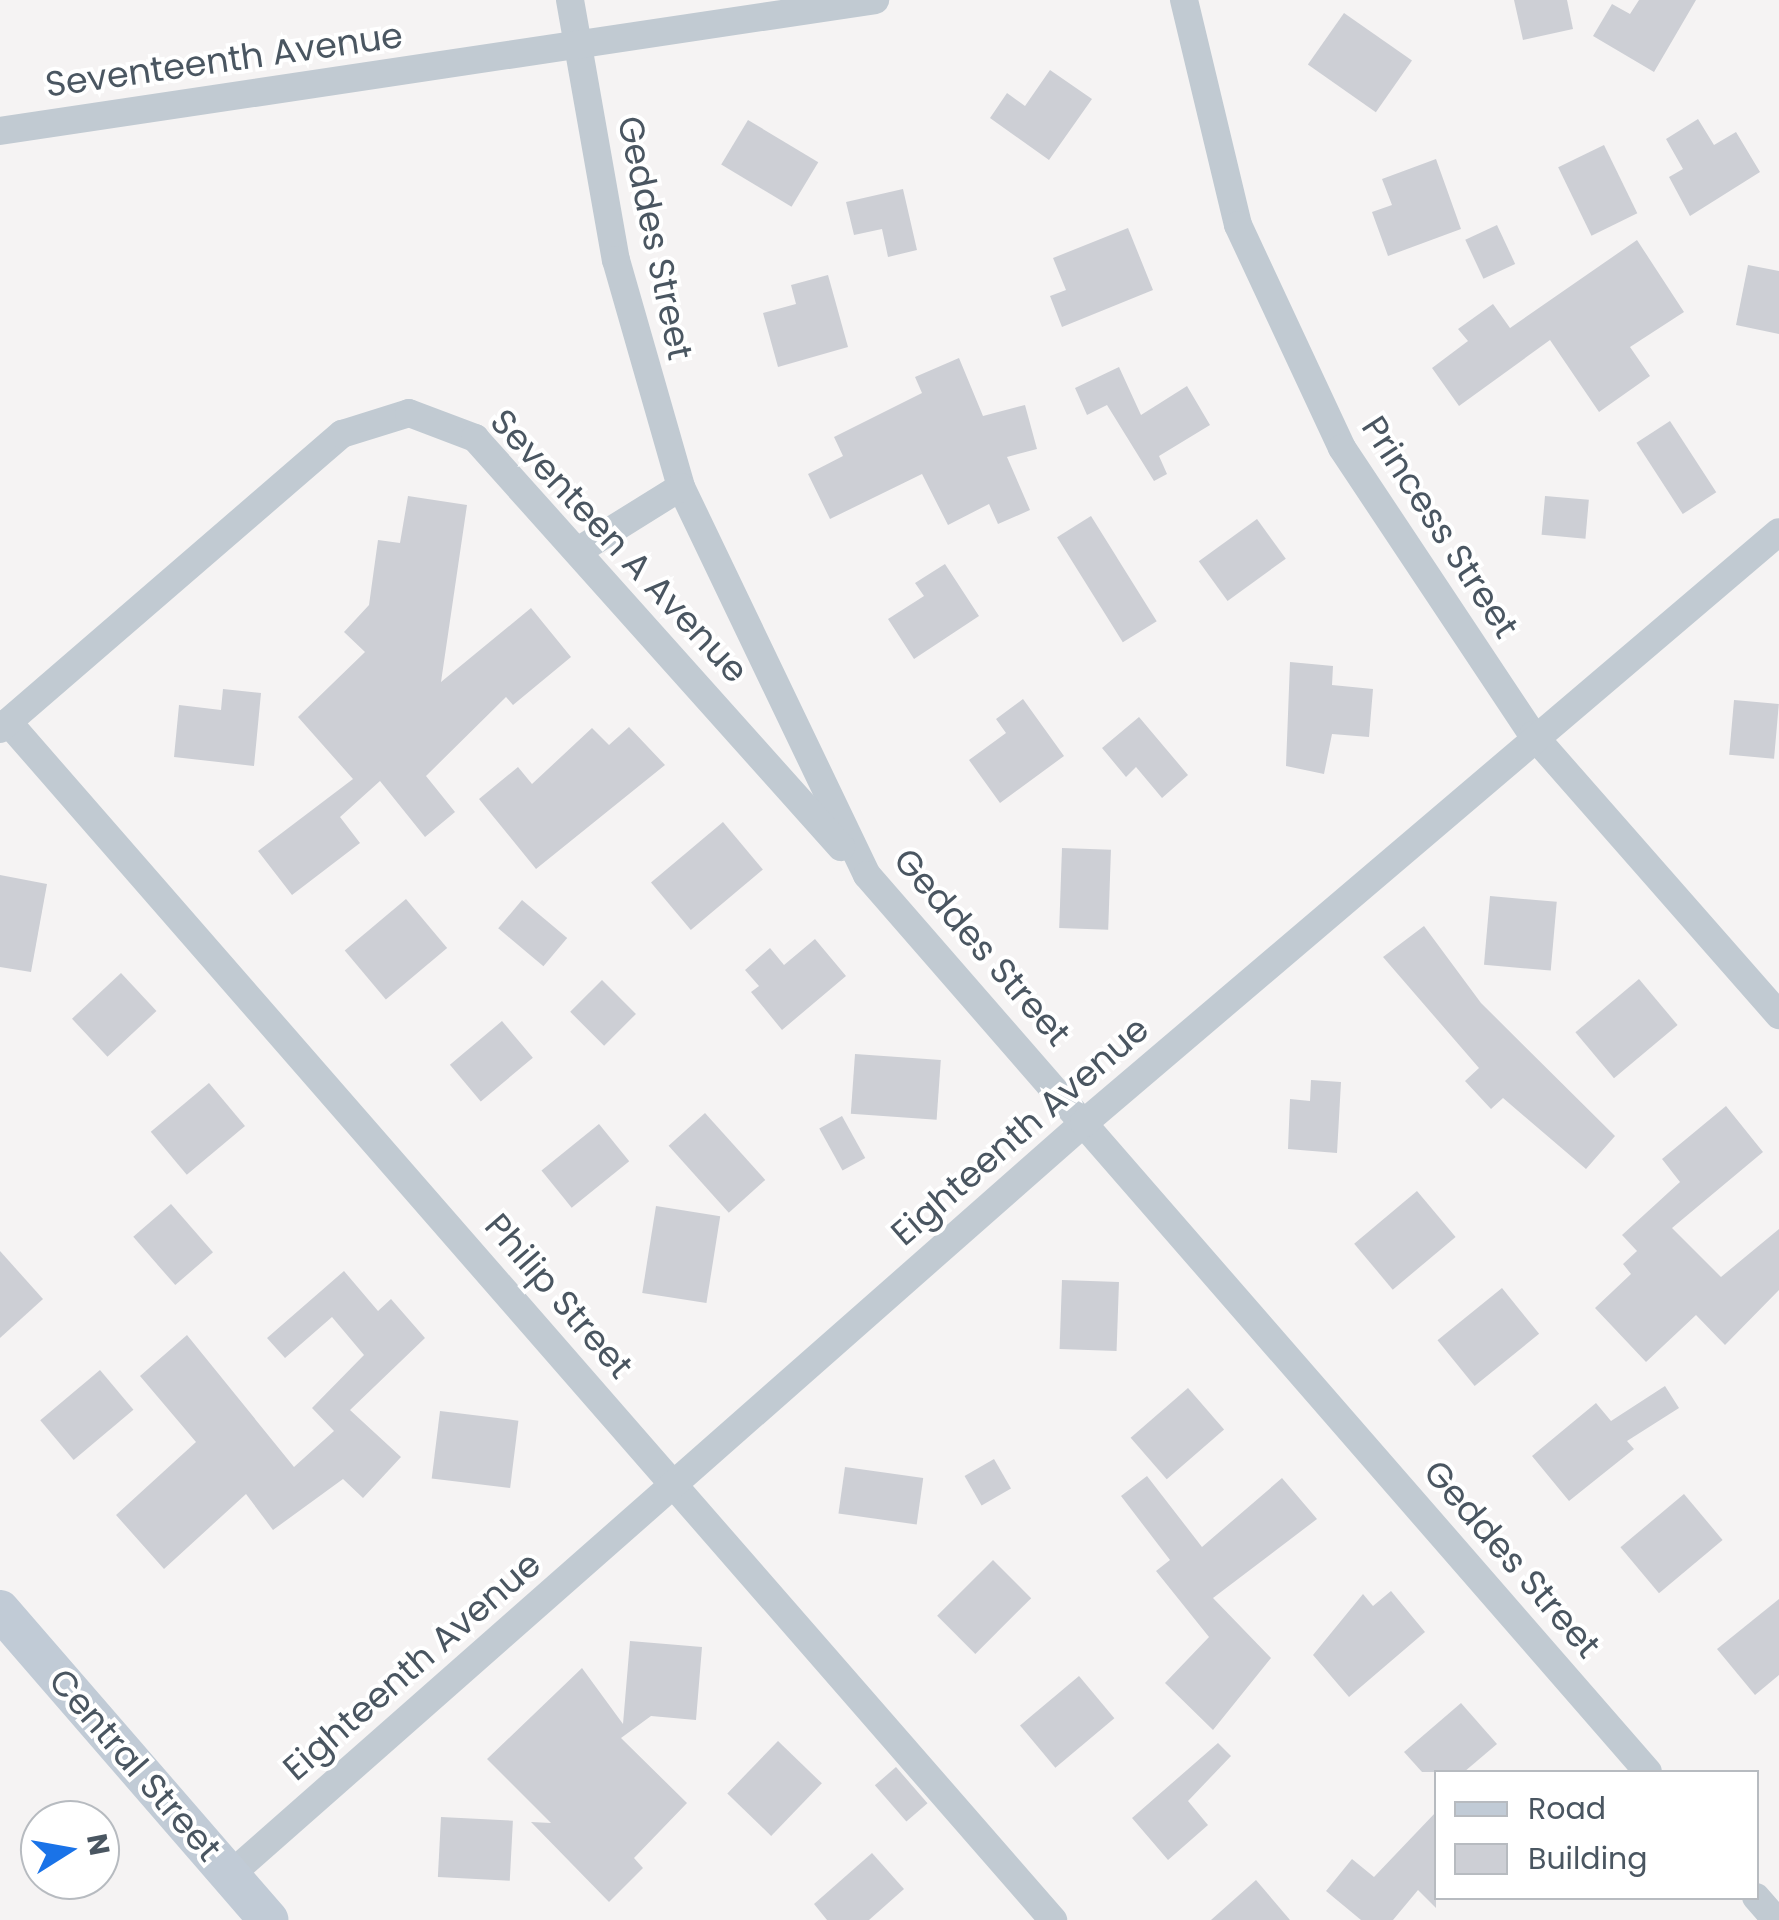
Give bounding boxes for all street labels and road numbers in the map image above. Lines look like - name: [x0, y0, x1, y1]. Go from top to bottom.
- street label: Seventeenth Avenue: [43, 14, 405, 106]
- street label: Geddes Street: [609, 112, 701, 364]
- street label: Seventeen A Avenue: [481, 401, 757, 691]
- street label: Princess Street: [1353, 408, 1527, 646]
- street label: Geddes Street: [885, 840, 1079, 1054]
- street label: Eighteenth Avenue: [883, 1008, 1157, 1254]
- street label: Philip Street: [476, 1205, 642, 1387]
- street label: Geddes Street: [1415, 1452, 1609, 1666]
- street label: Eighteenth Avenue: [275, 1543, 549, 1789]
- street label: Central Street: [40, 1660, 230, 1870]

